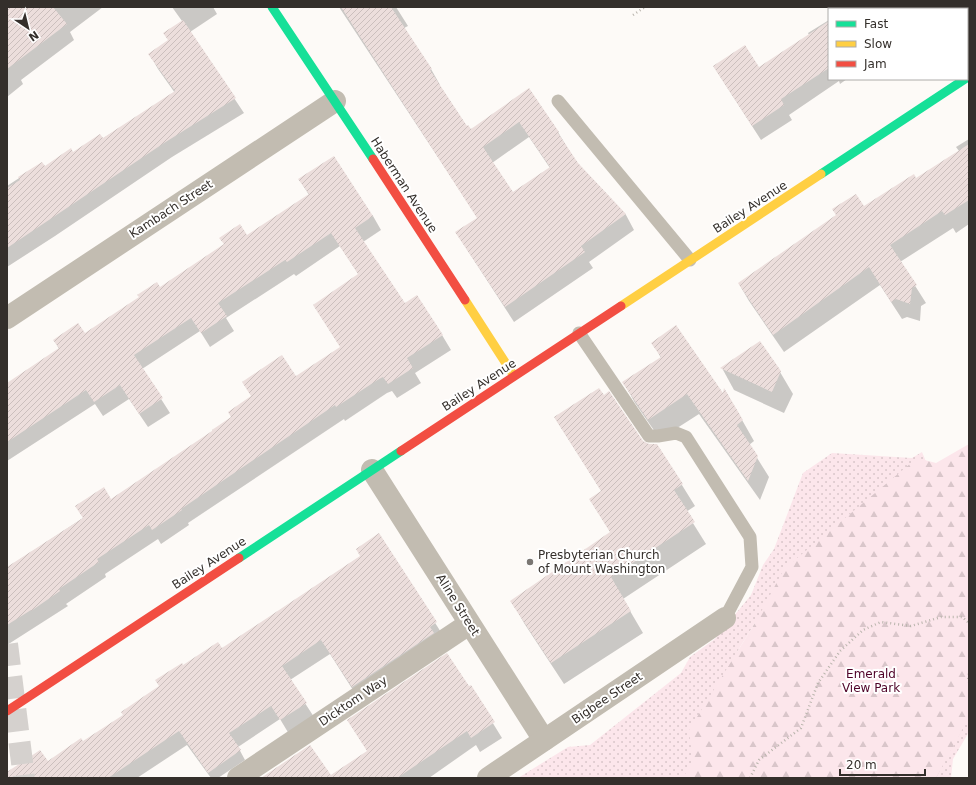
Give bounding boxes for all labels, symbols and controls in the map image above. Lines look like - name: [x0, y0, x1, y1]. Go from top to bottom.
- north arrow: [8, 8, 48, 48]
- legend: [828, 8, 968, 80]
- text: Fast: [864, 17, 888, 31]
- text: N: [26, 28, 41, 44]
- text: Slow: [864, 37, 892, 51]
- text: Jam: [863, 57, 887, 71]
- street label: Haberman Avenue: [368, 135, 440, 235]
- street label: Kambach Street: [127, 177, 215, 241]
- street label: Bailey Avenue: [710, 178, 790, 236]
- street label: Bailey Avenue: [439, 356, 519, 414]
- street label: Bailey Avenue: [169, 534, 249, 592]
- place label: Presbyterian Church of Mount Washington: [538, 548, 665, 576]
- marker: Presbyterian Church of Mount Washington: [525, 557, 535, 567]
- street label: Aline Street: [433, 572, 483, 639]
- park label: Emerald View Park: [842, 667, 900, 695]
- street label: Bigbee Street: [569, 669, 645, 727]
- street label: Dicktom Way: [316, 673, 390, 729]
- scale bar: [840, 751, 925, 777]
- text: 20 m: [846, 758, 877, 772]

